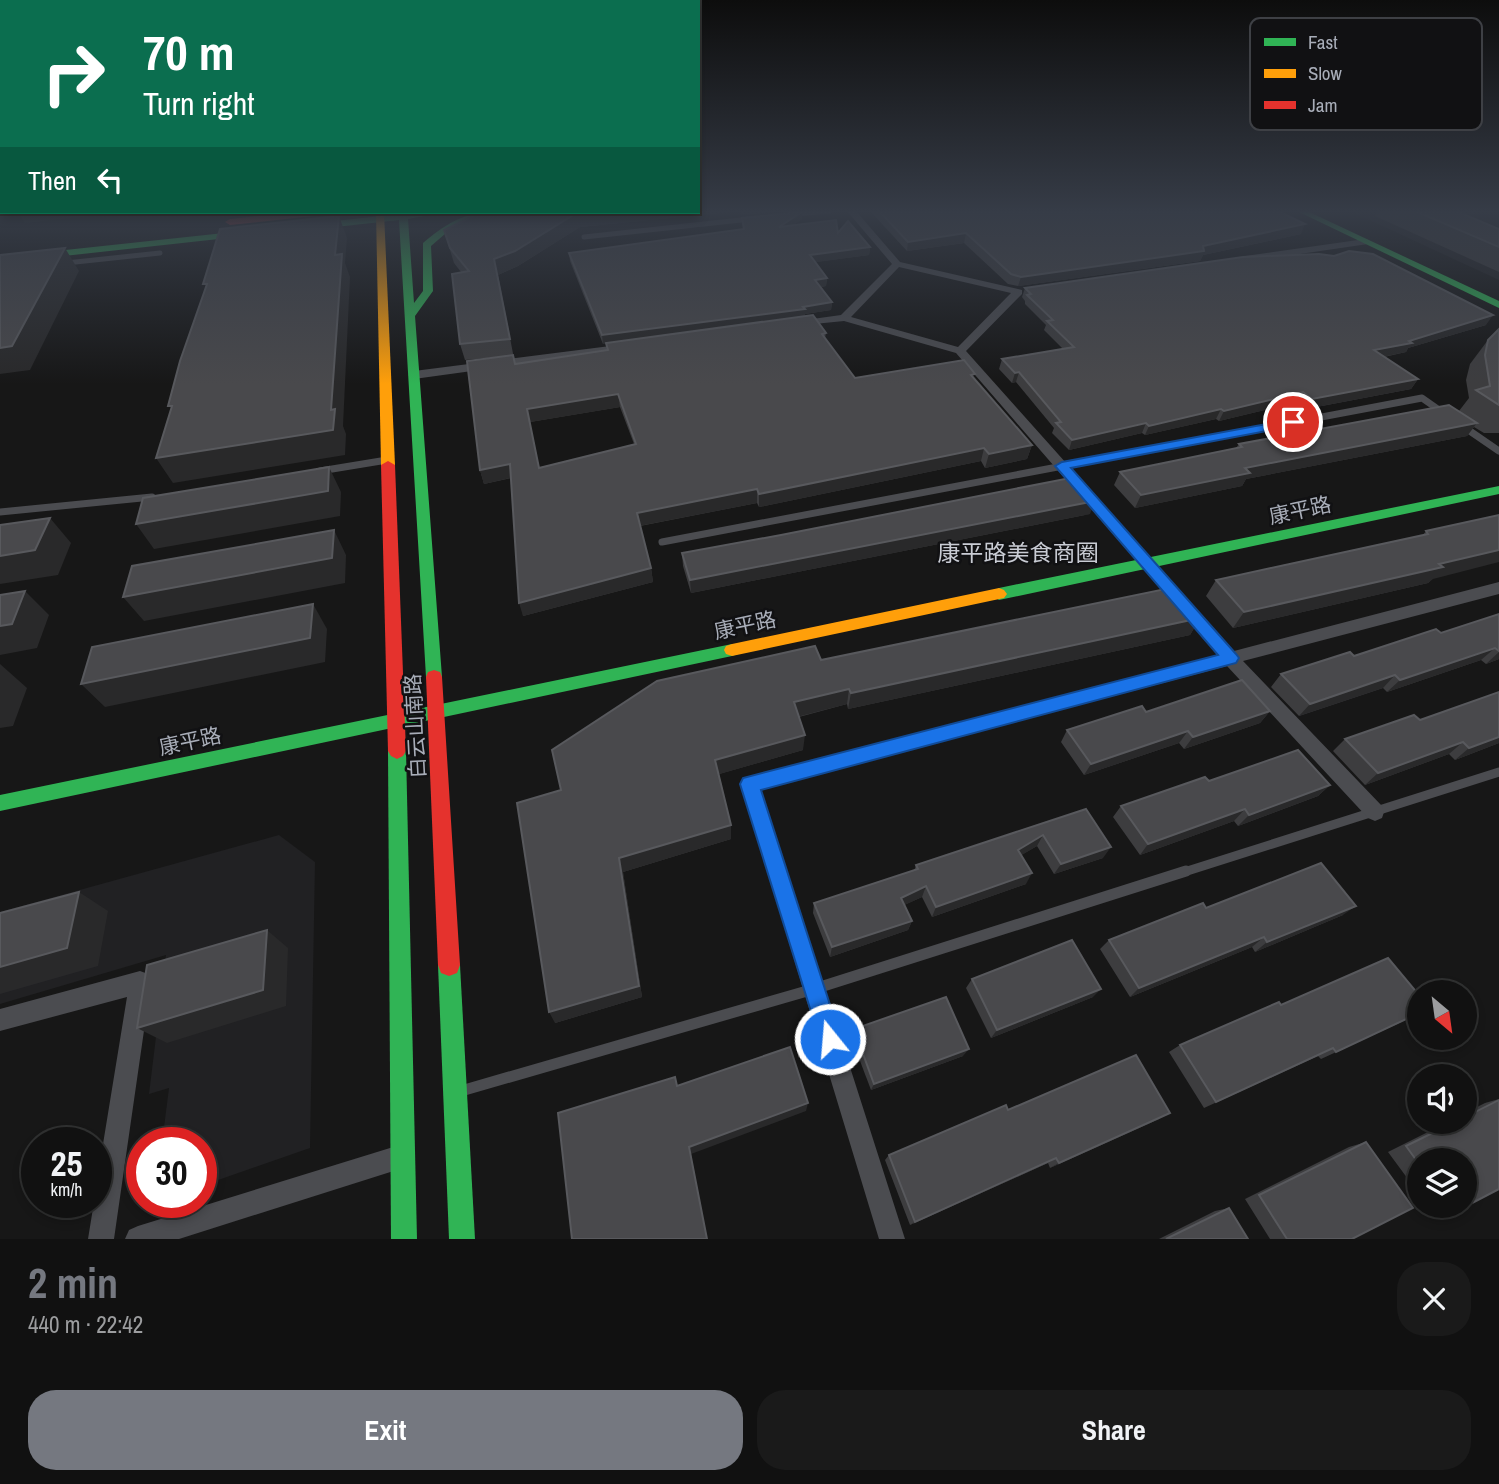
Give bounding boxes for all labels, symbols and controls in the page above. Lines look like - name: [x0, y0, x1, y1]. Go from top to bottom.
- legend: [1250, 18, 1482, 130]
- text: 70 m: [143, 19, 235, 85]
- icon: right: [28, 28, 119, 119]
- text: Fast: [1308, 29, 1338, 55]
- text: Slow: [1308, 60, 1343, 86]
- text: Turn right: [143, 82, 255, 125]
- text: Jam: [1308, 92, 1337, 118]
- icon: left: [91, 161, 129, 199]
- text: Then: [28, 163, 77, 198]
- pin: [1263, 392, 1323, 452]
- icon: arrive: [1274, 403, 1312, 441]
- street label: 康平路: [1266, 489, 1334, 531]
- district label: 康平路美食商圈: [938, 537, 1099, 568]
- street label: 康平路: [711, 604, 779, 646]
- street label: 白云山南路: [398, 673, 432, 779]
- street label: 康平路: [156, 720, 224, 762]
- north arrow: [1407, 980, 1477, 1050]
- map controls: [1407, 980, 1477, 1218]
- position arrow: [793, 1002, 867, 1076]
- button: sound: [1407, 1064, 1477, 1134]
- speed limit sign: 30: [126, 1127, 217, 1218]
- text: 25: [51, 1140, 82, 1187]
- button: layers: [1407, 1148, 1477, 1218]
- text: km/h: [51, 1177, 83, 1202]
- text: 2 min: [28, 1255, 118, 1311]
- button: close: [1397, 1262, 1471, 1336]
- text: 440 m · 22:42: [28, 1309, 143, 1340]
- button: Exit: [28, 1390, 743, 1470]
- button: Share: [757, 1390, 1471, 1470]

